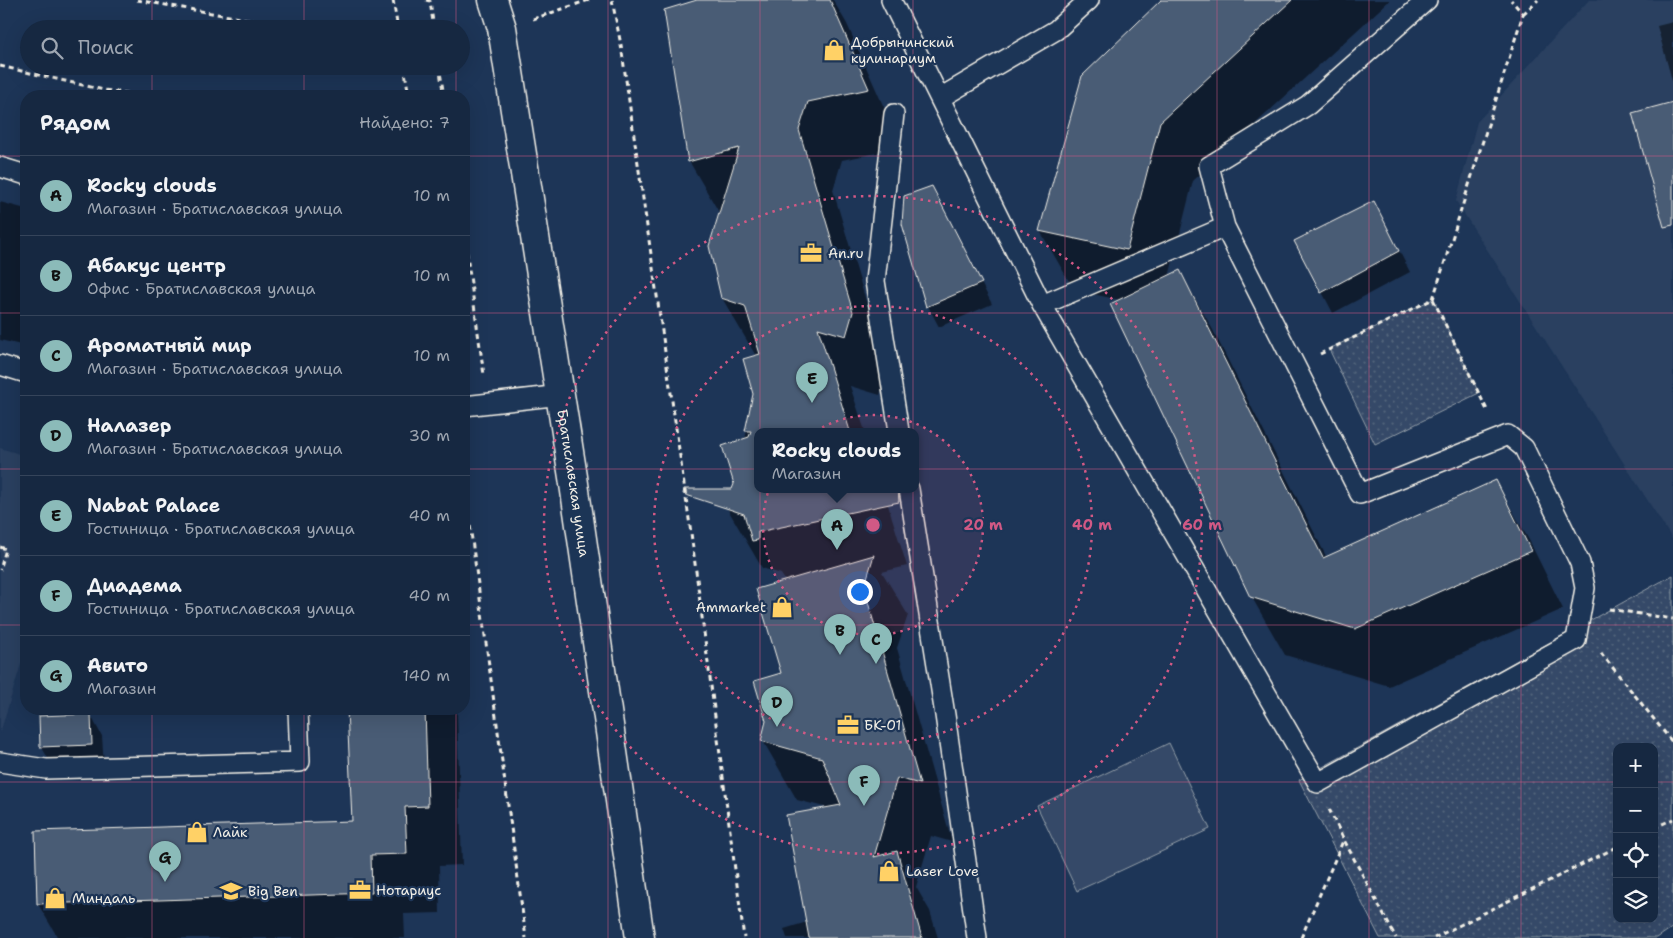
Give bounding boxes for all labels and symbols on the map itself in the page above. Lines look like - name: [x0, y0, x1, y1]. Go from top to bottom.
- place label: Добрынинский кулинариум: [851, 33, 954, 67]
- shop icon: Добрынинский кулинариум: [821, 37, 847, 63]
- office icon: An.ru: [798, 240, 824, 266]
- place label: An.ru: [828, 244, 864, 262]
- pin: E: [796, 362, 828, 403]
- street label: Братиславская улица: [553, 408, 594, 558]
- pin: A: [821, 509, 853, 550]
- text: 20 m: [963, 515, 1003, 535]
- text: 40 m: [1072, 515, 1112, 535]
- text: 60 m: [1182, 515, 1222, 535]
- centre of rings: [864, 516, 882, 534]
- your location: [847, 579, 873, 605]
- shop icon: Ammarket: [769, 594, 795, 620]
- place label: Ammarket: [696, 598, 766, 616]
- pin: B: [824, 614, 856, 655]
- pin: C: [860, 623, 892, 664]
- pin: D: [761, 686, 793, 727]
- office icon: БК-01: [835, 712, 861, 738]
- place label: БК-01: [864, 716, 901, 734]
- pin: F: [848, 765, 880, 806]
- shop icon: Лайк: [184, 819, 210, 845]
- place label: Лайк: [213, 823, 248, 841]
- pin: G: [149, 841, 181, 882]
- shop icon: Laser Love: [876, 858, 902, 884]
- place label: Laser Love: [906, 862, 979, 880]
- office icon: Нотариус: [347, 877, 373, 903]
- school or university icon: Big Ben: [218, 878, 244, 904]
- place label: Нотариус: [376, 881, 441, 899]
- place label: Big Ben: [248, 882, 298, 900]
- shop icon: Миндаль: [42, 885, 68, 911]
- place label: Миндаль: [72, 889, 135, 907]

